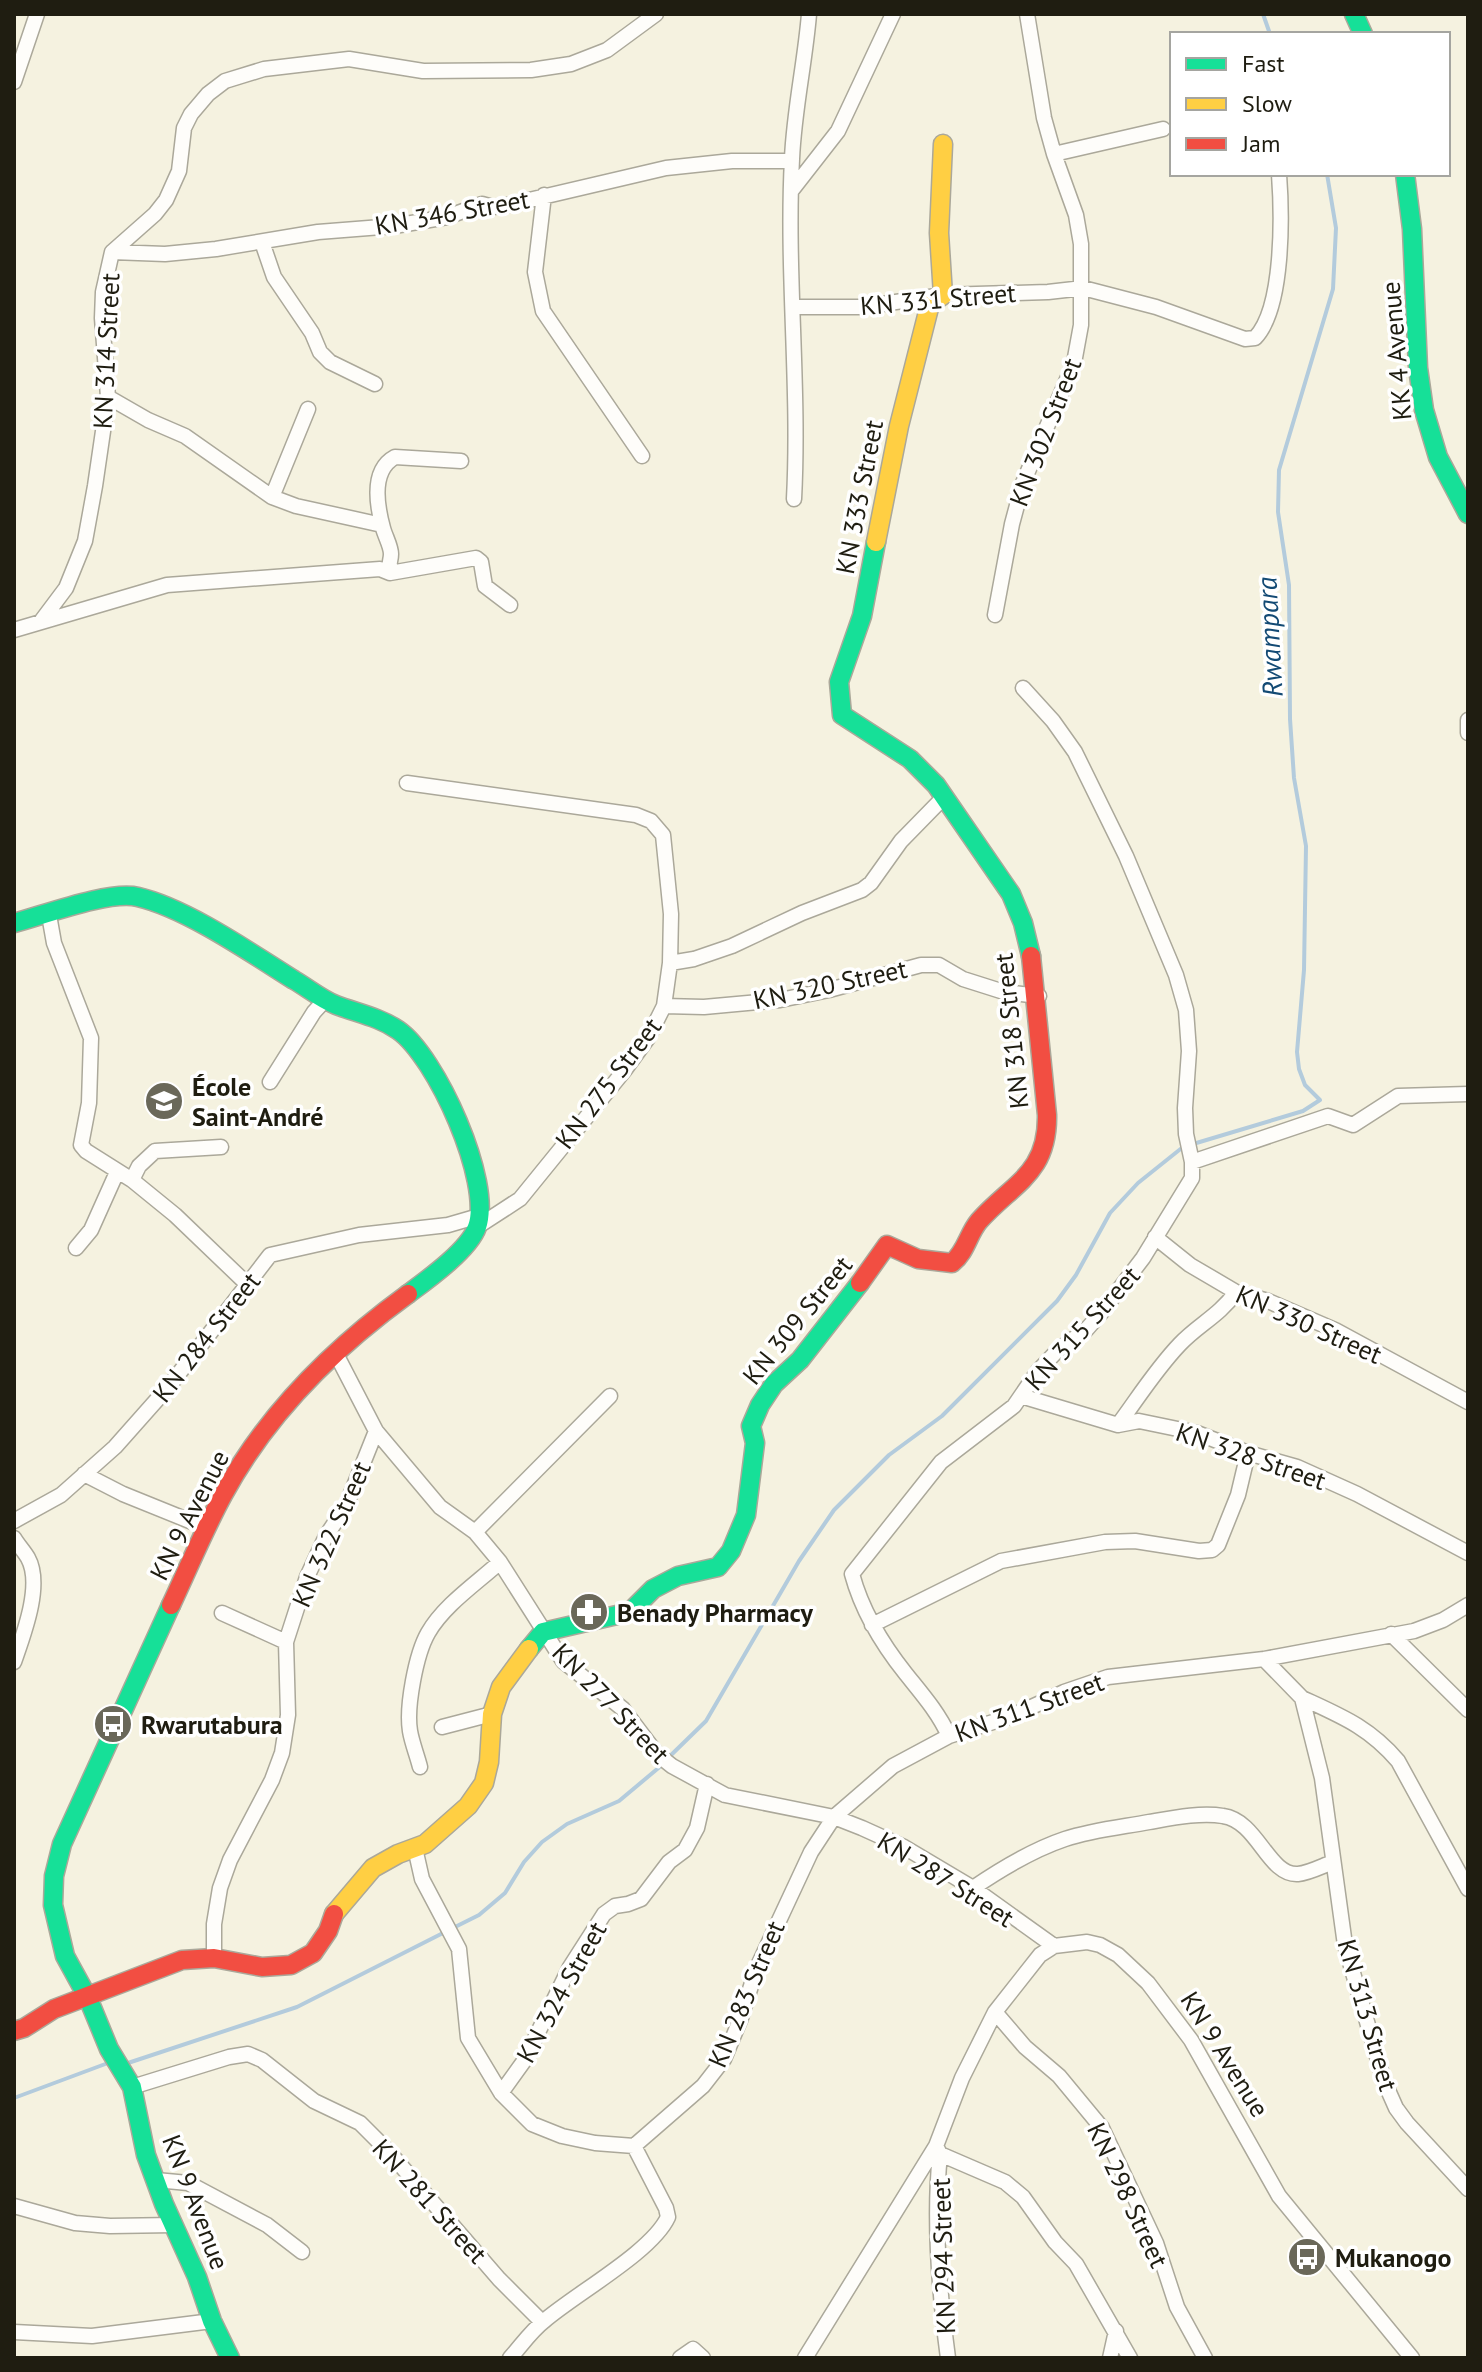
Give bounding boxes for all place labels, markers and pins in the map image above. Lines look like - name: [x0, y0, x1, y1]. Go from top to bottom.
- place label: École Saint-André: [192, 1070, 324, 1133]
- school or university icon: École Saint-André: [143, 1080, 185, 1122]
- pharmacy icon: Benady Pharmacy: [568, 1591, 610, 1633]
- place label: Benady Pharmacy: [617, 1596, 813, 1629]
- bus stop icon: Rwarutabura: [92, 1703, 134, 1745]
- place label: Rwarutabura: [141, 1708, 283, 1741]
- bus stop icon: Mukanogo: [1286, 2236, 1328, 2278]
- place label: Mukanogo: [1335, 2241, 1452, 2274]

